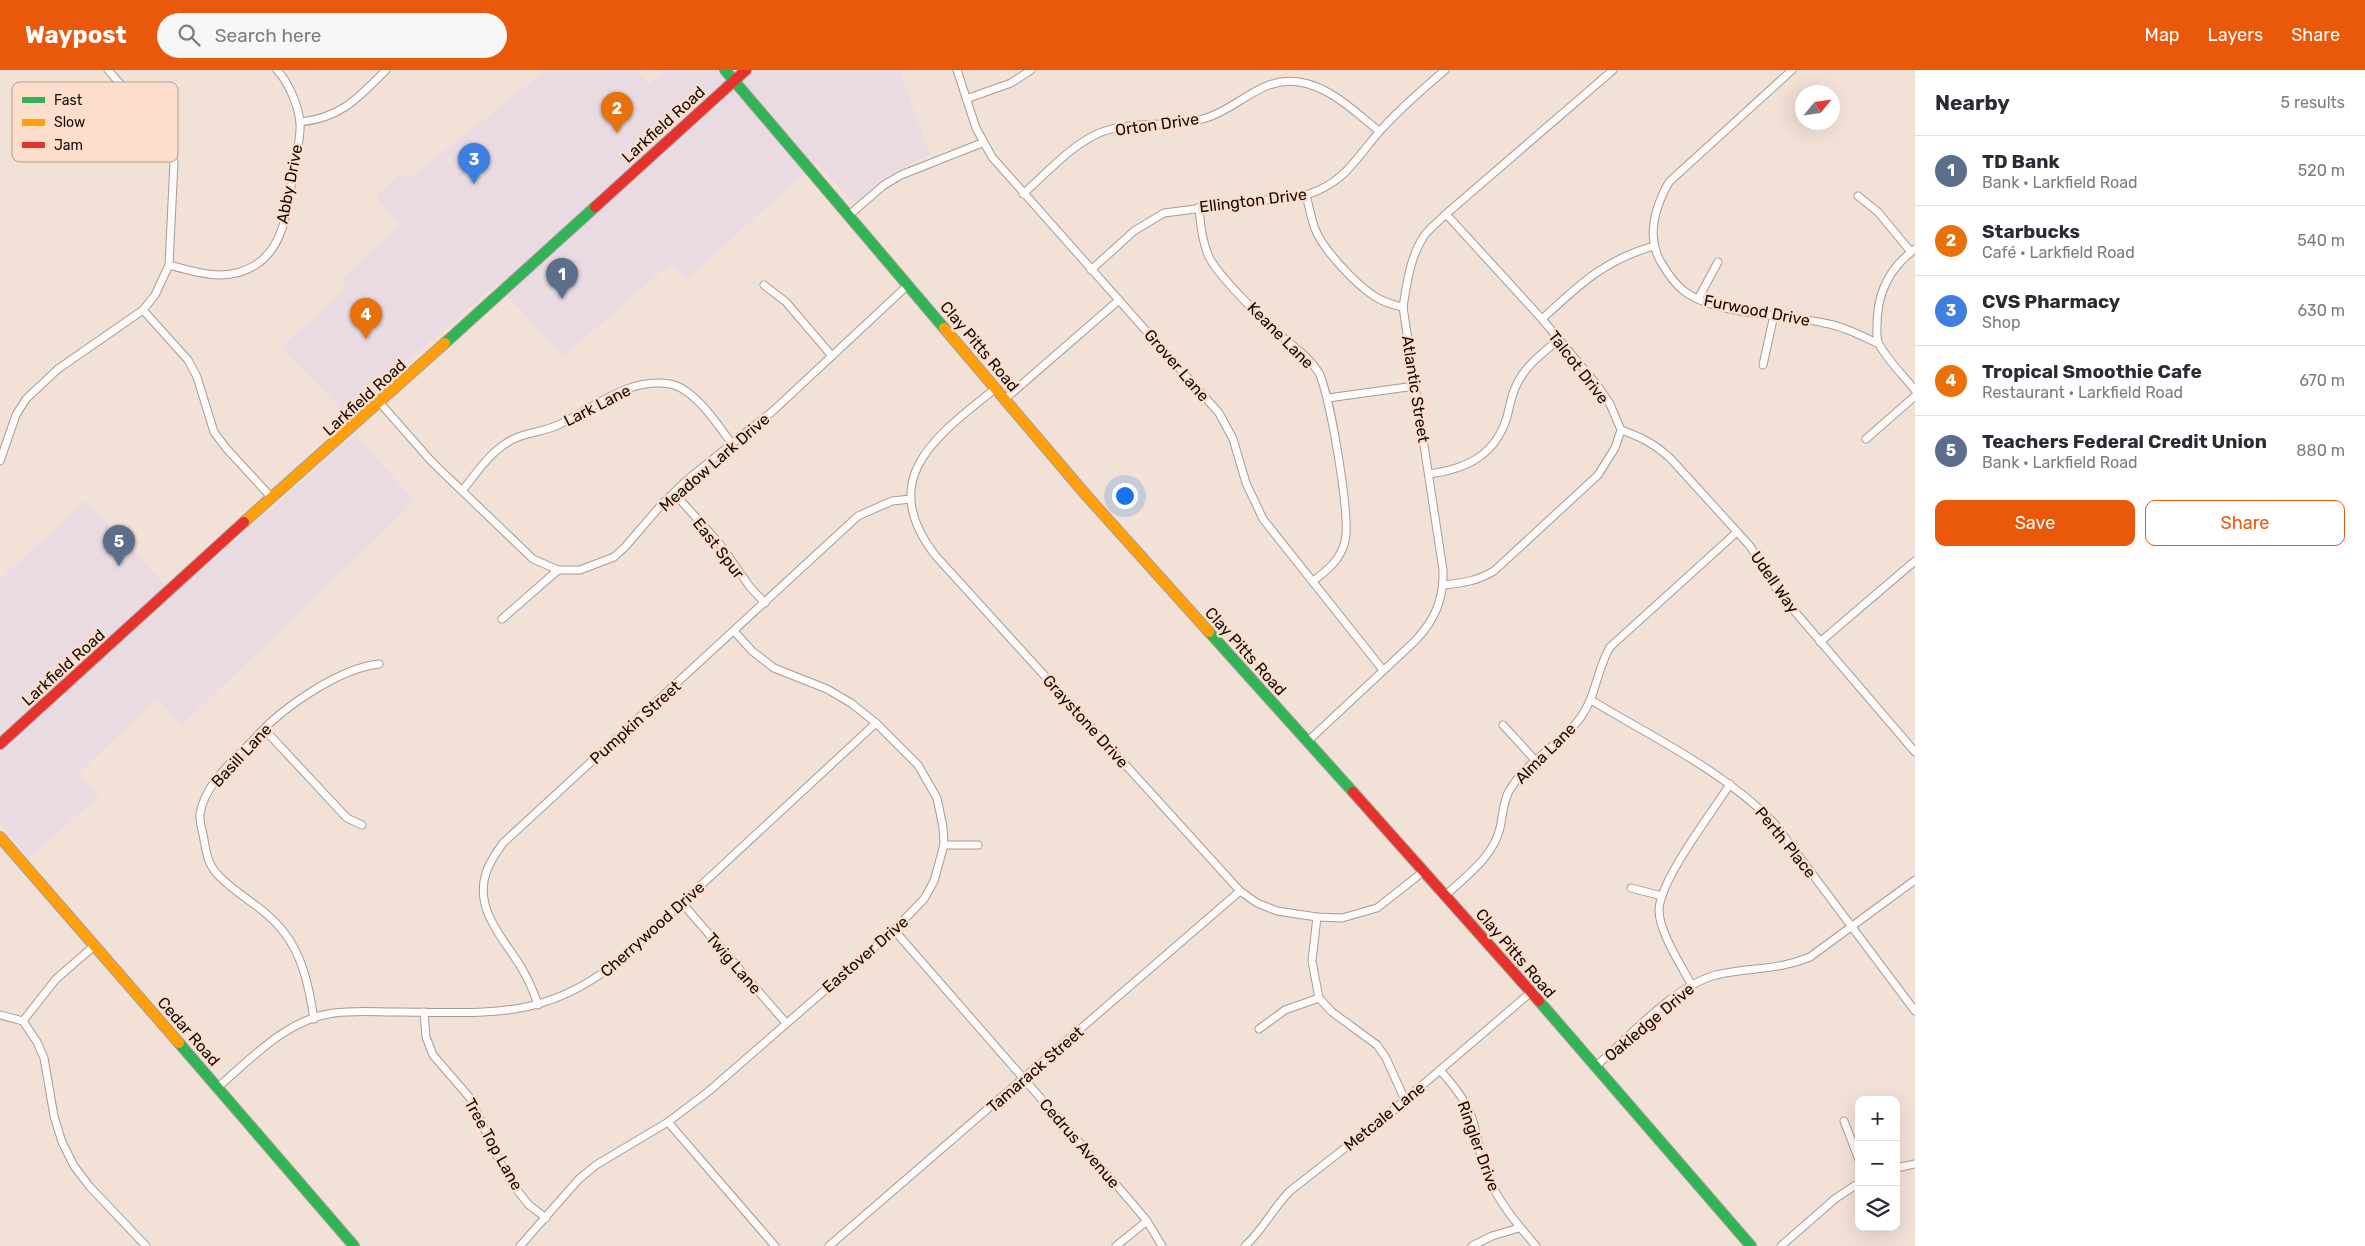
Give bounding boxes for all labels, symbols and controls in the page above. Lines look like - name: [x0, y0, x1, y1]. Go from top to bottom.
- search box: [157, 13, 507, 58]
- text: Waypost: [25, 21, 127, 49]
- icon: search: [175, 21, 203, 49]
- text: Search here: [215, 24, 321, 47]
- text: Map: [2145, 24, 2180, 46]
- text: Layers: [2208, 24, 2263, 46]
- text: Share: [2291, 24, 2340, 46]
- legend: [12, 82, 178, 162]
- street label: Larkfield Road: [618, 82, 709, 167]
- north arrow: [1795, 85, 1840, 130]
- text: Nearby: [1935, 90, 2010, 115]
- text: Fast: [54, 92, 83, 109]
- pin: 2: [601, 92, 633, 133]
- text: 5 results: [2281, 93, 2345, 112]
- street label: Orton Drive: [1114, 109, 1200, 140]
- text: Slow: [54, 114, 85, 131]
- text: Jam: [54, 137, 83, 154]
- street label: Abby Drive: [273, 143, 306, 225]
- pin: 3: [458, 143, 490, 184]
- text: TD Bank: [1982, 150, 2060, 173]
- text: 1: [1947, 161, 1955, 180]
- text: 520 m: [2298, 161, 2345, 180]
- text: Bank · Larkfield Road: [1982, 173, 2138, 192]
- street label: Ellington Drive: [1198, 184, 1308, 217]
- text: Starbucks: [1982, 220, 2080, 243]
- text: 2: [1946, 231, 1956, 250]
- text: 540 m: [2297, 231, 2345, 250]
- text: Café · Larkfield Road: [1982, 243, 2135, 262]
- pin: 1: [546, 258, 578, 299]
- text: CVS Pharmacy: [1982, 290, 2120, 313]
- street label: Furwood Drive: [1702, 291, 1812, 330]
- street label: Clay Pitts Road: [936, 297, 1023, 395]
- pin: 4: [350, 298, 382, 339]
- street label: Keane Lane: [1244, 298, 1318, 373]
- text: 3: [1946, 301, 1956, 320]
- text: 630 m: [2297, 301, 2345, 320]
- text: Shop: [1982, 313, 2020, 332]
- street label: Grover Lane: [1140, 325, 1213, 405]
- street label: Talcot Drive: [1544, 327, 1613, 408]
- street label: Atlantic Street: [1398, 334, 1433, 444]
- street label: Larkfield Road: [319, 355, 410, 440]
- text: Tropical Smoothie Cafe: [1982, 360, 2202, 383]
- text: 4: [1946, 371, 1956, 390]
- text: 670 m: [2299, 371, 2345, 390]
- street label: Lark Lane: [561, 381, 634, 430]
- text: Restaurant · Larkfield Road: [1982, 383, 2183, 402]
- street label: Meadow Lark Drive: [655, 409, 773, 515]
- text: Teachers Federal Credit Union: [1982, 430, 2267, 453]
- text: 5: [1946, 441, 1956, 460]
- text: 880 m: [2296, 441, 2345, 460]
- text: Bank · Larkfield Road: [1982, 453, 2138, 472]
- your location: [1112, 483, 1138, 509]
- button: Save: [1935, 500, 2135, 546]
- button: Share: [2145, 500, 2345, 546]
- street label: East Spur: [689, 514, 748, 583]
- pin: 5: [103, 525, 135, 566]
- street label: Udell Way: [1746, 548, 1803, 617]
- street label: Clay Pitts Road: [1201, 603, 1290, 699]
- street label: Larkfield Road: [18, 625, 109, 710]
- street label: Graystone Drive: [1039, 671, 1132, 772]
- street label: Pumpkin Street: [586, 677, 685, 768]
- street label: Alma Lane: [1511, 719, 1580, 788]
- street label: Basill Lane: [207, 720, 276, 791]
- street label: Perth Place: [1751, 803, 1820, 882]
- street label: Cherrywood Drive: [596, 878, 708, 981]
- street label: Clay Pitts Road: [1472, 905, 1560, 1002]
- street label: Eastover Drive: [819, 912, 912, 997]
- street label: Twig Lane: [702, 929, 765, 998]
- street label: Oakledge Drive: [1601, 979, 1698, 1065]
- street label: Cedar Road: [153, 993, 224, 1070]
- street label: Tamarack Street: [983, 1022, 1087, 1116]
- street label: Metcale Lane: [1340, 1078, 1429, 1155]
- street label: Tree Top Lane: [460, 1095, 527, 1194]
- street label: Cedrus Avenue: [1036, 1095, 1124, 1192]
- map controls: [1855, 1096, 1900, 1231]
- button: +: [1855, 1096, 1900, 1141]
- street label: Ringler Drive: [1453, 1098, 1504, 1194]
- button: −: [1855, 1141, 1900, 1186]
- button: layers: [1855, 1186, 1900, 1231]

